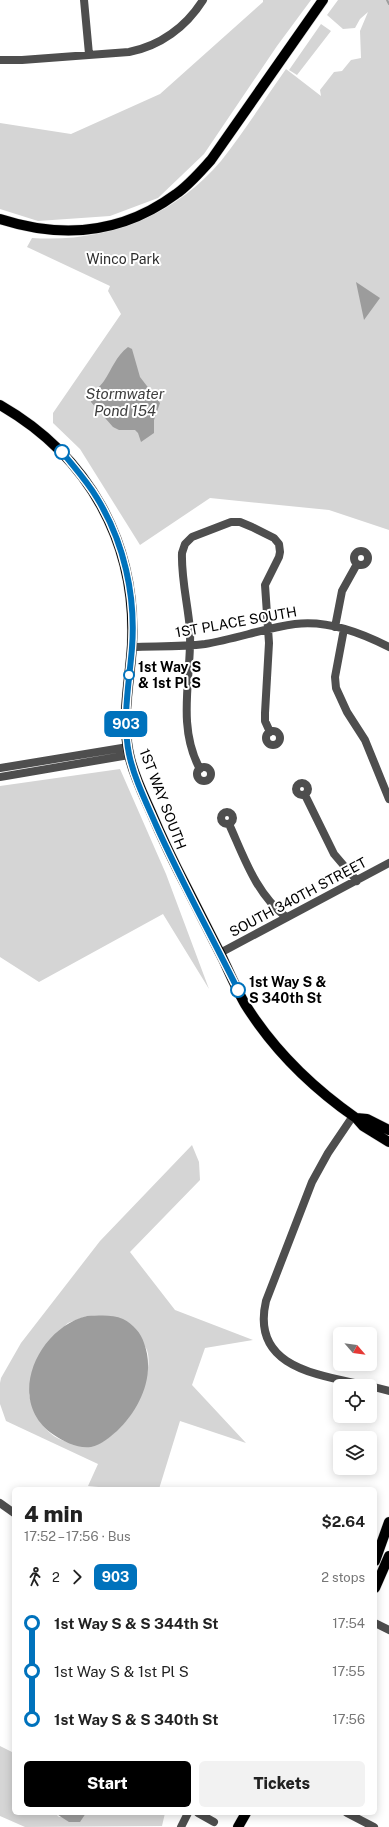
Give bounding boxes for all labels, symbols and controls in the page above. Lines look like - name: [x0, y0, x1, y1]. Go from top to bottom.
- park label: Winco Park: [86, 251, 160, 267]
- water label: Stormwater Pond 154: [86, 385, 165, 419]
- unlabelled marker: [54, 444, 70, 460]
- street label: 1ST PLACE SOUTH: [174, 603, 298, 641]
- place label: 1st Way S & 1st Pl S: [138, 659, 201, 691]
- marker: 1st Way S & 1st Pl S: [123, 669, 135, 681]
- line badge: 903: [103, 711, 149, 737]
- text: 903: [112, 716, 140, 732]
- street label: 1ST WAY SOUTH: [136, 746, 190, 852]
- street label: SOUTH 340TH STREET: [227, 854, 369, 940]
- place label: 1st Way S & S 340th St: [249, 974, 326, 1006]
- marker: 1st Way S & S 340th St: [230, 982, 246, 998]
- north arrow: [333, 1327, 377, 1371]
- map controls: [333, 1327, 377, 1475]
- button: locate: [333, 1379, 377, 1423]
- button: layers: [333, 1431, 377, 1475]
- text: 4 min: [24, 1501, 83, 1527]
- text: $2.64: [322, 1513, 365, 1530]
- text: 17:52 – 17:56 · Bus: [24, 1529, 131, 1544]
- icon: walk: [24, 1566, 46, 1588]
- icon: forward: [66, 1566, 88, 1588]
- text: 903: [102, 1569, 129, 1585]
- text: 2: [52, 1570, 60, 1585]
- text: 2 stops: [321, 1570, 365, 1585]
- text: 1st Way S & S 344th St: [54, 1615, 219, 1632]
- text: 17:54: [332, 1616, 365, 1631]
- text: 1st Way S & 1st Pl S: [54, 1663, 189, 1680]
- text: 17:55: [332, 1664, 365, 1679]
- text: 1st Way S & S 340th St: [54, 1711, 218, 1728]
- text: 17:56: [333, 1712, 365, 1727]
- button: Start: [24, 1761, 191, 1807]
- button: Tickets: [199, 1761, 365, 1807]

